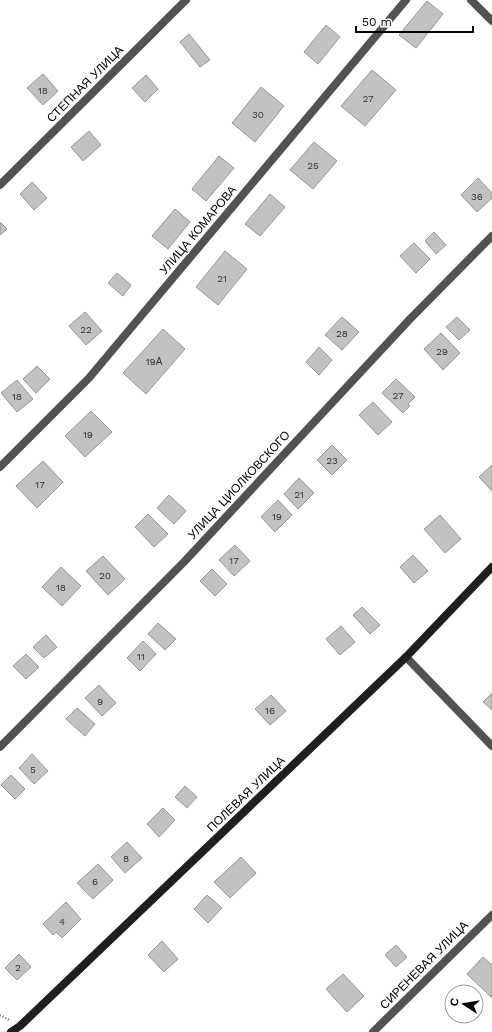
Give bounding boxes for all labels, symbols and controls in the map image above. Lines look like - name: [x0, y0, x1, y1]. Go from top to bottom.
- scale bar: [356, 8, 473, 34]
- text: 50 m: [362, 15, 392, 29]
- street label: СТЕПНАЯ УЛИЦА: [44, 43, 126, 125]
- house number: 18: [38, 85, 48, 96]
- house number: 27: [362, 93, 374, 104]
- house number: 30: [252, 109, 264, 120]
- house number: 25: [307, 160, 319, 171]
- street label: УЛИЦА КОМАРОВА: [157, 183, 239, 277]
- house number: 36: [471, 191, 483, 202]
- house number: 21: [217, 273, 227, 284]
- house number: 22: [80, 324, 92, 335]
- house number: 28: [336, 328, 348, 339]
- house number: 29: [436, 346, 448, 357]
- house number: 19А: [146, 356, 163, 367]
- house number: 27: [392, 390, 404, 401]
- house number: 18: [12, 391, 22, 402]
- street label: УЛИЦА ЦИОЛКОВСКОГО: [185, 428, 293, 542]
- house number: 19: [83, 429, 93, 440]
- house number: 23: [326, 455, 338, 466]
- house number: 17: [35, 479, 45, 490]
- house number: 21: [294, 489, 304, 500]
- house number: 19: [272, 511, 282, 522]
- house number: 17: [229, 555, 239, 566]
- house number: 20: [99, 570, 111, 581]
- house number: 18: [56, 582, 66, 593]
- house number: 11: [137, 651, 145, 662]
- house number: 9: [97, 696, 103, 707]
- house number: 16: [265, 705, 275, 716]
- street label: ПОЛЕВАЯ УЛИЦА: [204, 753, 288, 835]
- house number: 5: [30, 764, 36, 775]
- house number: 8: [123, 853, 129, 864]
- house number: 6: [92, 876, 98, 887]
- house number: 4: [59, 916, 65, 927]
- street label: СИРЕНЕВАЯ УЛИЦА: [377, 918, 471, 1012]
- house number: 2: [15, 962, 21, 973]
- north arrow: [444, 984, 484, 1024]

